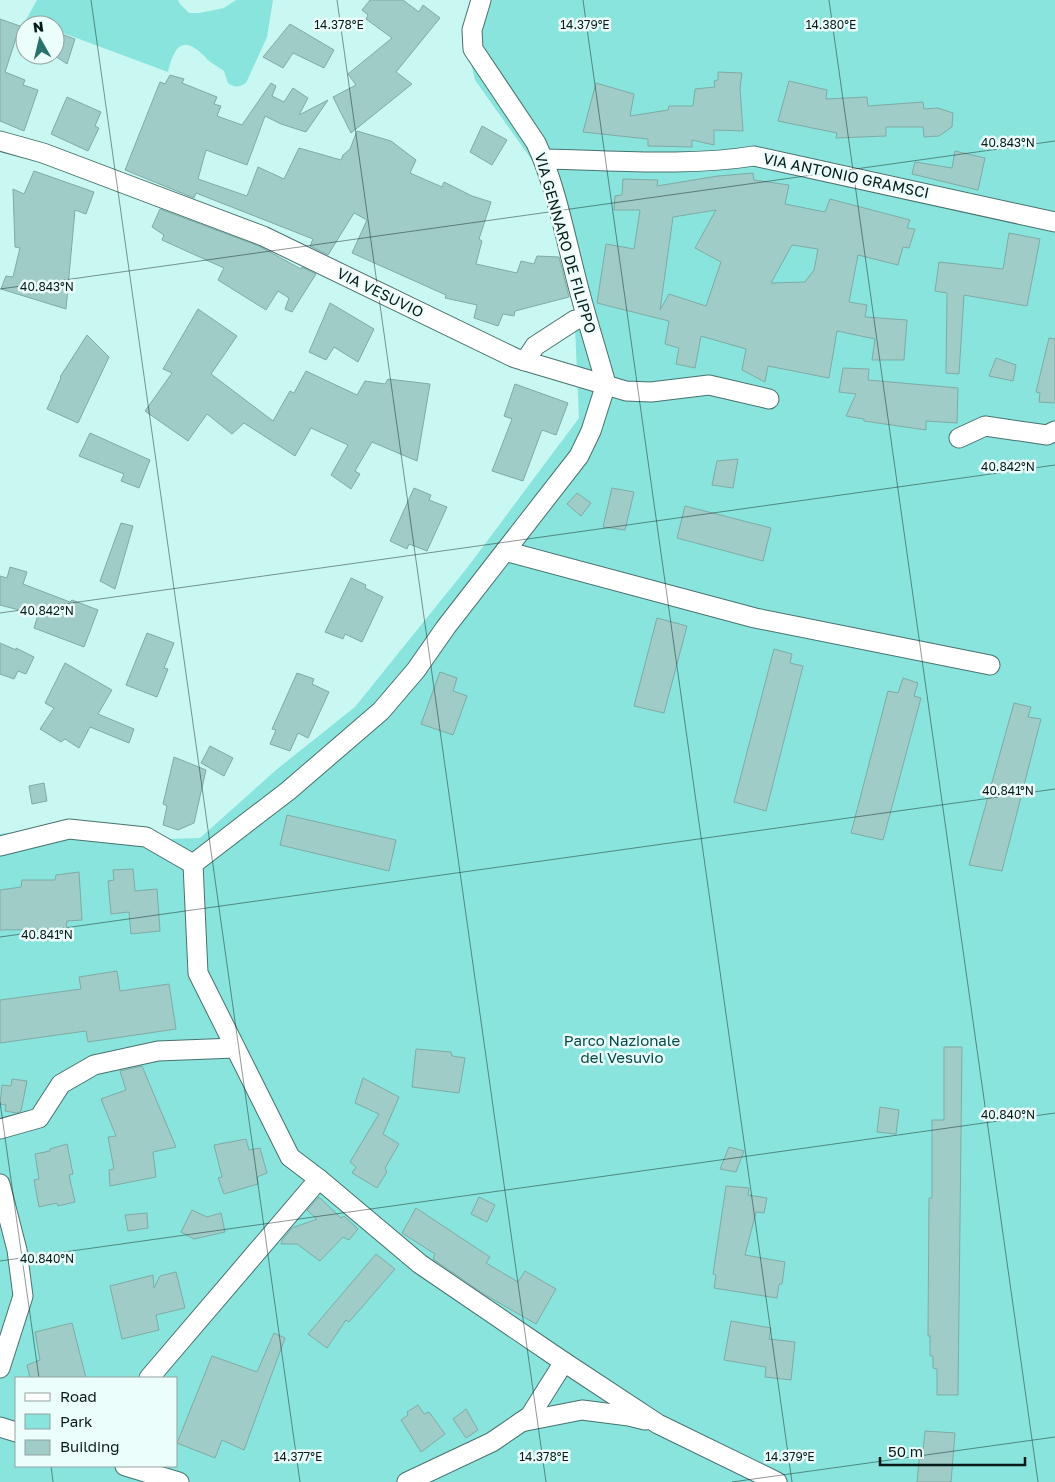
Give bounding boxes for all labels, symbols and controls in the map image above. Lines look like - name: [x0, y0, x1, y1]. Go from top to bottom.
- north arrow: [15, 15, 65, 65]
- text: N: [32, 17, 45, 36]
- text: 14.378°E: [314, 17, 364, 32]
- text: 14.379°E: [560, 17, 610, 32]
- text: 14.380°E: [806, 17, 856, 32]
- text: 40.843°N: [981, 135, 1035, 150]
- street label: VIA ANTONIO GRAMSCI: [762, 149, 931, 201]
- street label: VIA GENNARO DE FILIPPO: [532, 150, 600, 335]
- street label: VIA VESUVIO: [334, 263, 427, 321]
- text: 40.843°N: [20, 279, 74, 294]
- text: 40.842°N: [981, 459, 1035, 474]
- text: 40.842°N: [20, 603, 74, 618]
- text: 40.841°N: [982, 783, 1034, 798]
- text: 40.841°N: [21, 927, 73, 942]
- park label: Parco Nazionale del Vesuvio: [564, 1031, 680, 1066]
- text: 40.840°N: [981, 1107, 1035, 1122]
- text: 40.840°N: [20, 1251, 74, 1266]
- legend: [15, 1377, 178, 1467]
- text: Road: [60, 1387, 97, 1405]
- text: Park: [60, 1412, 93, 1430]
- scale bar: [880, 1434, 1025, 1466]
- text: Building: [60, 1437, 120, 1455]
- text: 50 m: [888, 1442, 923, 1460]
- text: 14.377°E: [274, 1449, 322, 1464]
- text: 14.378°E: [519, 1449, 569, 1464]
- text: 14.379°E: [765, 1449, 815, 1464]

